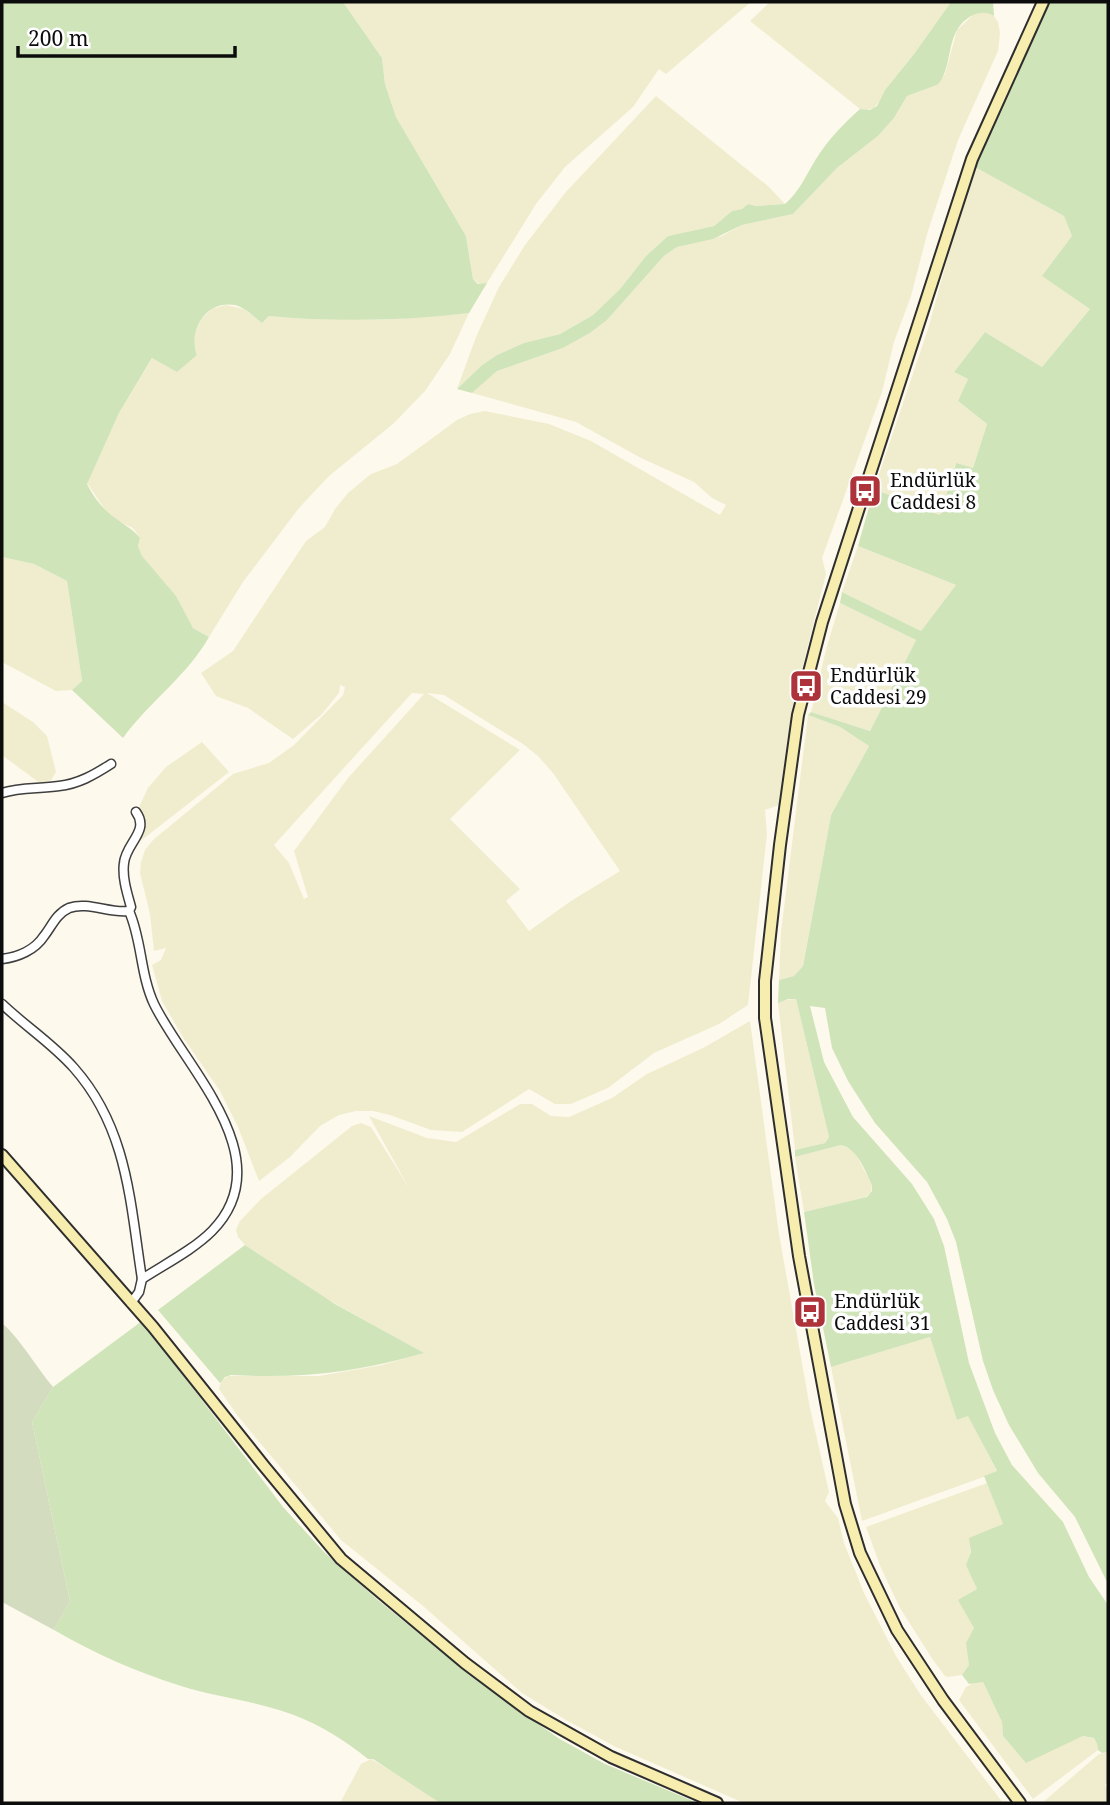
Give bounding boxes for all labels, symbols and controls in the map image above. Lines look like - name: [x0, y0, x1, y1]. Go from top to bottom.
- scale bar: [18, 14, 234, 58]
- text: 200 m: [28, 24, 89, 52]
- place label: Endürlük Caddesi 8: [890, 467, 977, 515]
- bus stop icon: Endürlük Caddesi 8: [846, 472, 884, 510]
- place label: Endürlük Caddesi 29: [830, 662, 927, 710]
- bus stop icon: Endürlük Caddesi 29: [787, 667, 825, 705]
- place label: Endürlük Caddesi 31: [834, 1288, 931, 1336]
- bus stop icon: Endürlük Caddesi 31: [791, 1293, 829, 1331]

